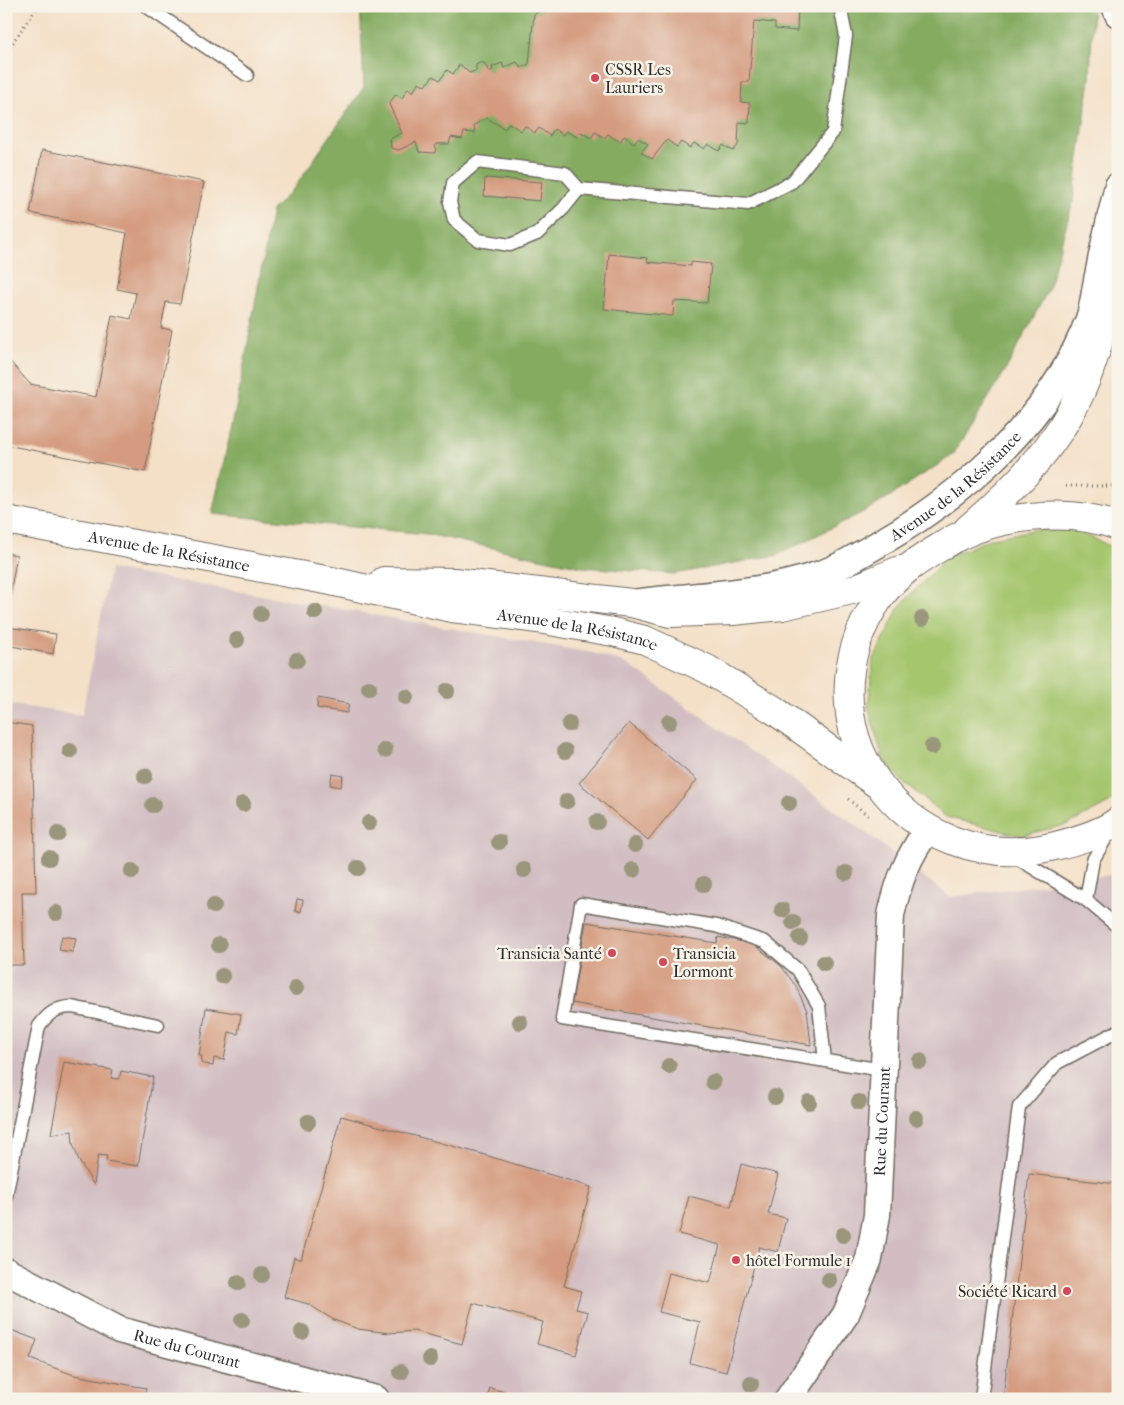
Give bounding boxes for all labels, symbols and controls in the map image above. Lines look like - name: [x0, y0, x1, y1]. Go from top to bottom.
- place label: CSSR Les Lauriers: [605, 60, 671, 97]
- marker: CSSR Les Lauriers: [589, 72, 601, 84]
- street label: Avenue de la Résistance: [885, 427, 1025, 546]
- street label: Avenue de la Résistance: [86, 526, 251, 576]
- street label: Avenue de la Résistance: [495, 605, 661, 655]
- place label: Transicia Santé: [497, 944, 602, 963]
- place label: Transicia Lormont: [673, 944, 736, 981]
- marker: Transicia Santé: [606, 947, 618, 959]
- marker: Transicia Lormont: [657, 956, 669, 968]
- street label: Rue du Courant: [870, 1066, 894, 1177]
- place label: hôtel Formule 1: [746, 1251, 851, 1270]
- marker: hôtel Formule 1: [730, 1254, 742, 1266]
- place label: Société Ricard: [958, 1282, 1057, 1301]
- marker: Société Ricard: [1061, 1285, 1073, 1297]
- street label: Rue du Courant: [131, 1325, 243, 1372]

